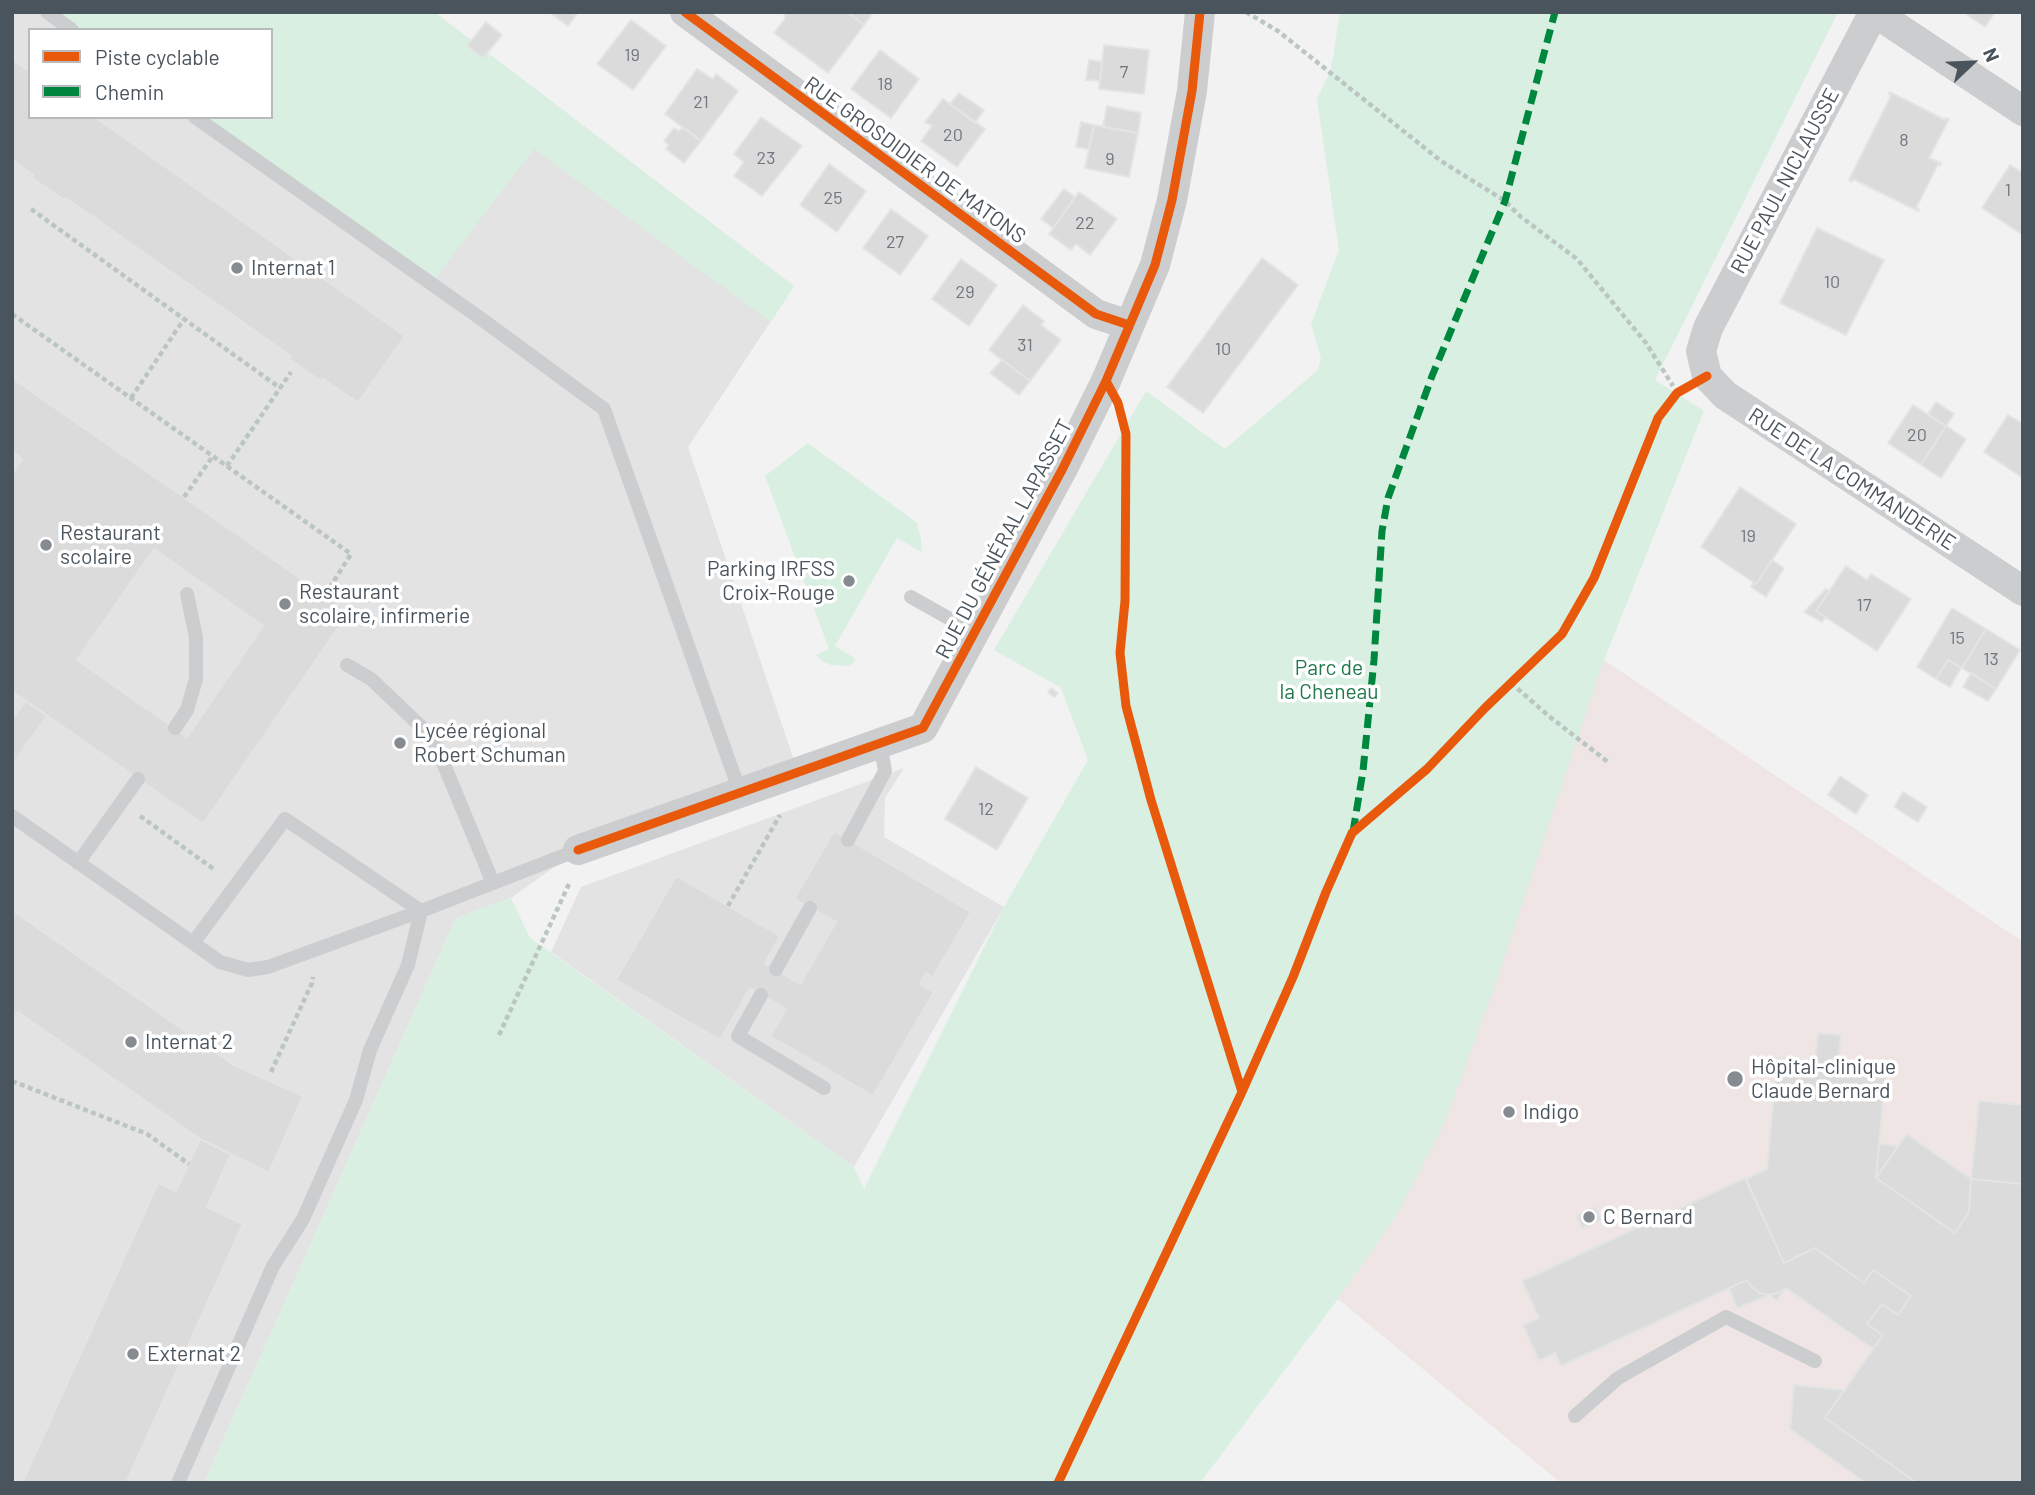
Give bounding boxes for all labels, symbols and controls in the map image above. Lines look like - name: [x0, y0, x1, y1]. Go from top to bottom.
- legend: [28, 28, 273, 119]
- north arrow: [1937, 28, 2007, 98]
- text: Piste cyclable: [95, 44, 220, 69]
- house number: 19: [624, 44, 640, 66]
- text: N: [1979, 44, 2005, 65]
- house number: 7: [1120, 61, 1128, 83]
- street label: RUE GROSDIDIER DE MATONS: [799, 71, 1031, 249]
- house number: 18: [877, 73, 893, 95]
- text: Chemin: [95, 79, 164, 104]
- street label: RUE PAUL NICLAUSSE: [1725, 84, 1845, 278]
- house number: 21: [693, 91, 709, 113]
- house number: 20: [943, 124, 963, 146]
- house number: 8: [1899, 129, 1909, 151]
- house number: 23: [757, 147, 775, 169]
- house number: 9: [1105, 148, 1115, 170]
- house number: 1: [2005, 179, 2011, 201]
- house number: 25: [824, 187, 842, 209]
- house number: 22: [1075, 212, 1095, 234]
- house number: 27: [886, 231, 904, 253]
- place label: Internat 1: [251, 255, 335, 281]
- marker: Internat 1: [229, 260, 245, 276]
- house number: 10: [1824, 271, 1840, 293]
- house number: 29: [955, 281, 975, 303]
- house number: 31: [1017, 334, 1033, 356]
- house number: 10: [1215, 338, 1231, 360]
- street label: RUE DE LA COMMANDERIE: [1744, 402, 1960, 556]
- street label: RUE DU GÉNÉRAL LAPASSET: [930, 415, 1078, 663]
- house number: 20: [1907, 424, 1927, 446]
- place label: Restaurant scolaire: [60, 520, 161, 570]
- house number: 19: [1740, 525, 1756, 547]
- marker: Restaurant scolaire: [38, 537, 54, 553]
- place label: Parking IRFSS Croix-Rouge: [707, 556, 835, 606]
- marker: Parking IRFSS Croix-Rouge: [841, 573, 857, 589]
- place label: Restaurant scolaire, infirmerie: [299, 579, 470, 629]
- house number: 17: [1857, 594, 1871, 616]
- marker: Restaurant scolaire, infirmerie: [277, 596, 293, 612]
- house number: 15: [1949, 627, 1965, 649]
- house number: 13: [1983, 648, 1999, 670]
- park label: Parc de la Cheneau: [1279, 655, 1379, 705]
- place label: Lycée régional Robert Schuman: [414, 718, 566, 768]
- marker: Lycée régional Robert Schuman: [392, 735, 408, 751]
- house number: 12: [978, 798, 994, 820]
- place label: Internat 2: [145, 1029, 233, 1055]
- marker: Internat 2: [123, 1034, 139, 1050]
- place label: Hôpital-clinique Claude Bernard: [1751, 1054, 1896, 1104]
- marker: Hôpital-clinique Claude Bernard: [1725, 1069, 1745, 1089]
- place label: Indigo: [1523, 1099, 1579, 1125]
- marker: Indigo: [1501, 1104, 1517, 1120]
- place label: C Bernard: [1603, 1204, 1693, 1230]
- marker: C Bernard: [1581, 1209, 1597, 1225]
- place label: Externat 2: [147, 1341, 241, 1367]
- marker: Externat 2: [125, 1346, 141, 1362]

